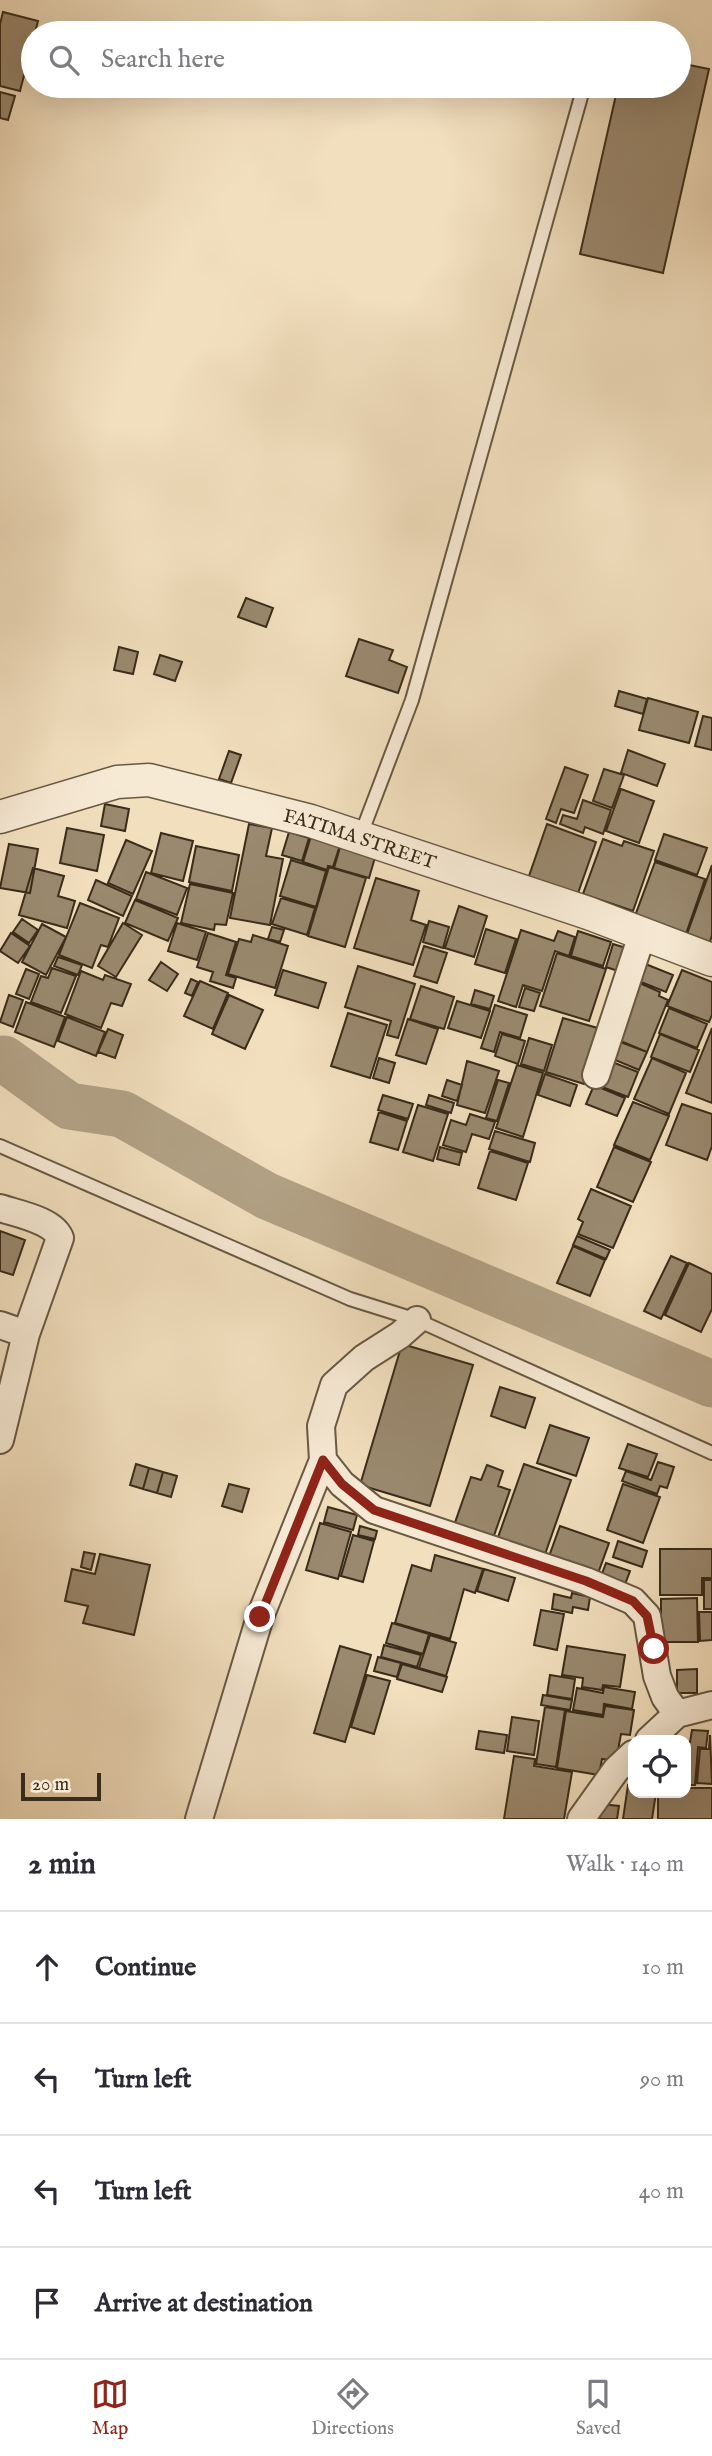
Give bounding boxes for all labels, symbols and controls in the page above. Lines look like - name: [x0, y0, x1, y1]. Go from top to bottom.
- search box: [21, 21, 691, 98]
- icon: search: [45, 41, 83, 79]
- text: Search here: [101, 43, 225, 76]
- street label: FATIMA STREET: [281, 804, 439, 876]
- route end: [244, 1601, 275, 1632]
- route start: [638, 1633, 669, 1664]
- map controls: [628, 1735, 691, 1798]
- button: locate: [628, 1735, 691, 1798]
- scale bar: [21, 1770, 102, 1802]
- text: 20 m: [32, 1773, 69, 1797]
- text: 2 min: [28, 1846, 96, 1884]
- text: Walk · 140 m: [566, 1850, 684, 1879]
- icon: ahead: [28, 1948, 66, 1986]
- text: Continue: [95, 1951, 196, 1984]
- text: 10 m: [641, 1953, 684, 1982]
- icon: left: [28, 2060, 66, 2098]
- text: Turn left: [95, 2063, 192, 2096]
- text: 90 m: [640, 2065, 684, 2094]
- icon: left: [28, 2172, 66, 2210]
- text: Turn left: [95, 2175, 192, 2208]
- text: 40 m: [639, 2177, 684, 2206]
- icon: arrive: [28, 2284, 66, 2322]
- text: Arrive at destination: [95, 2287, 313, 2320]
- tab: Map: [91, 2375, 129, 2441]
- tab: Directions: [311, 2375, 394, 2441]
- tab: Saved: [576, 2375, 621, 2441]

